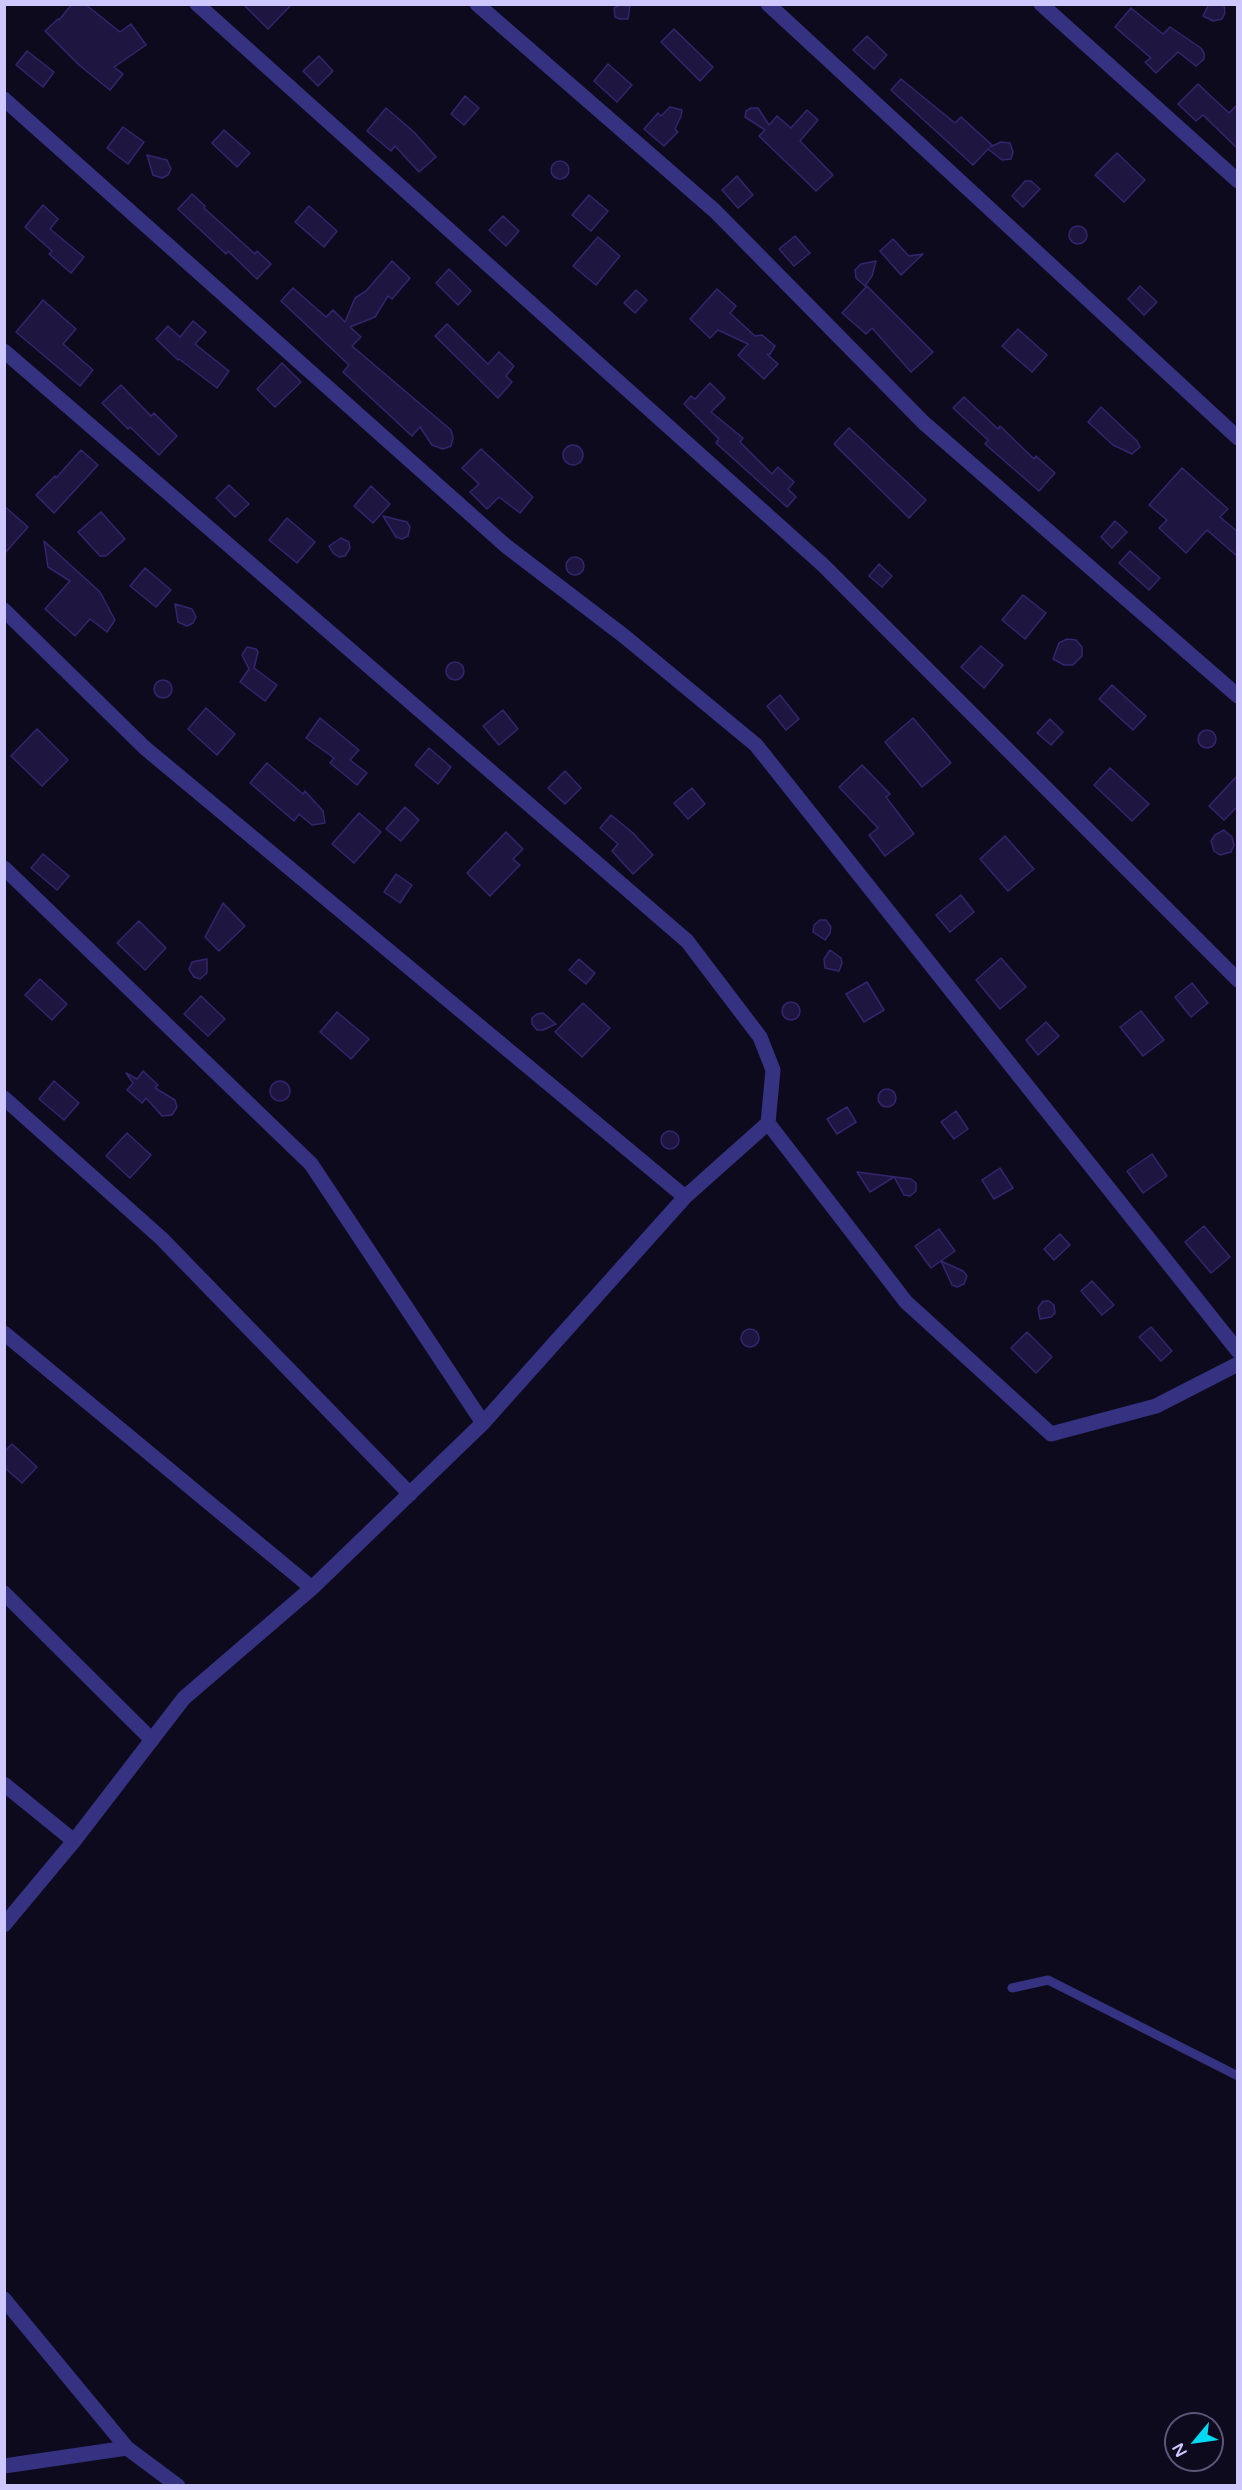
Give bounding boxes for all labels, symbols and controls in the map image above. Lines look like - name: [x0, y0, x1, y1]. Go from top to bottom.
- north arrow: [1164, 2412, 1224, 2472]
- text: N: [1168, 2439, 1192, 2460]

